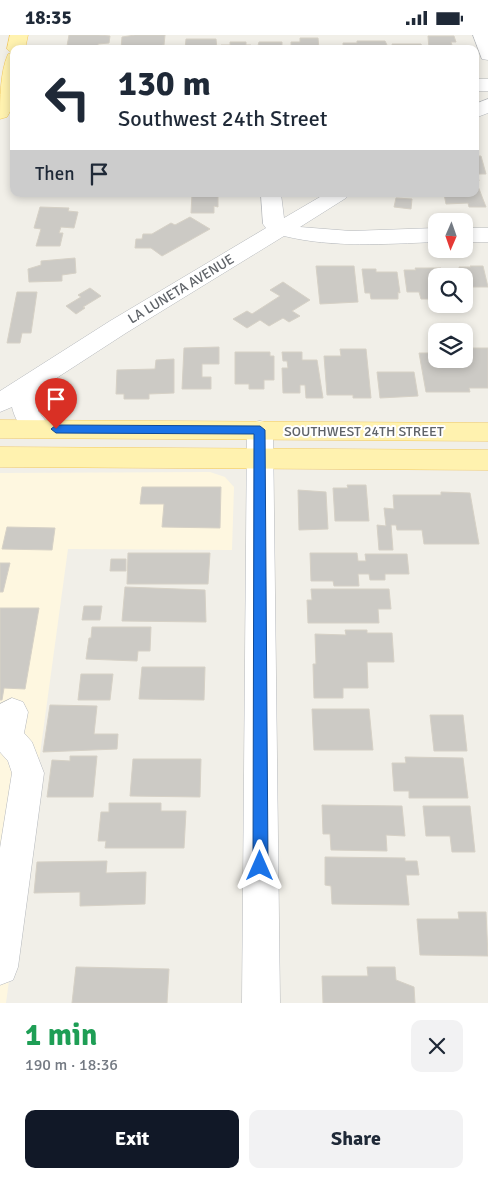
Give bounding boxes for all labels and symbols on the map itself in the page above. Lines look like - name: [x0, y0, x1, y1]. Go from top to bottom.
- north arrow: [428, 213, 472, 257]
- street label: LA LUNETA AVENUE: [125, 251, 237, 327]
- pin: [35, 378, 77, 429]
- street label: SOUTHWEST 24TH STREET: [284, 423, 444, 440]
- position arrow: [233, 839, 285, 891]

